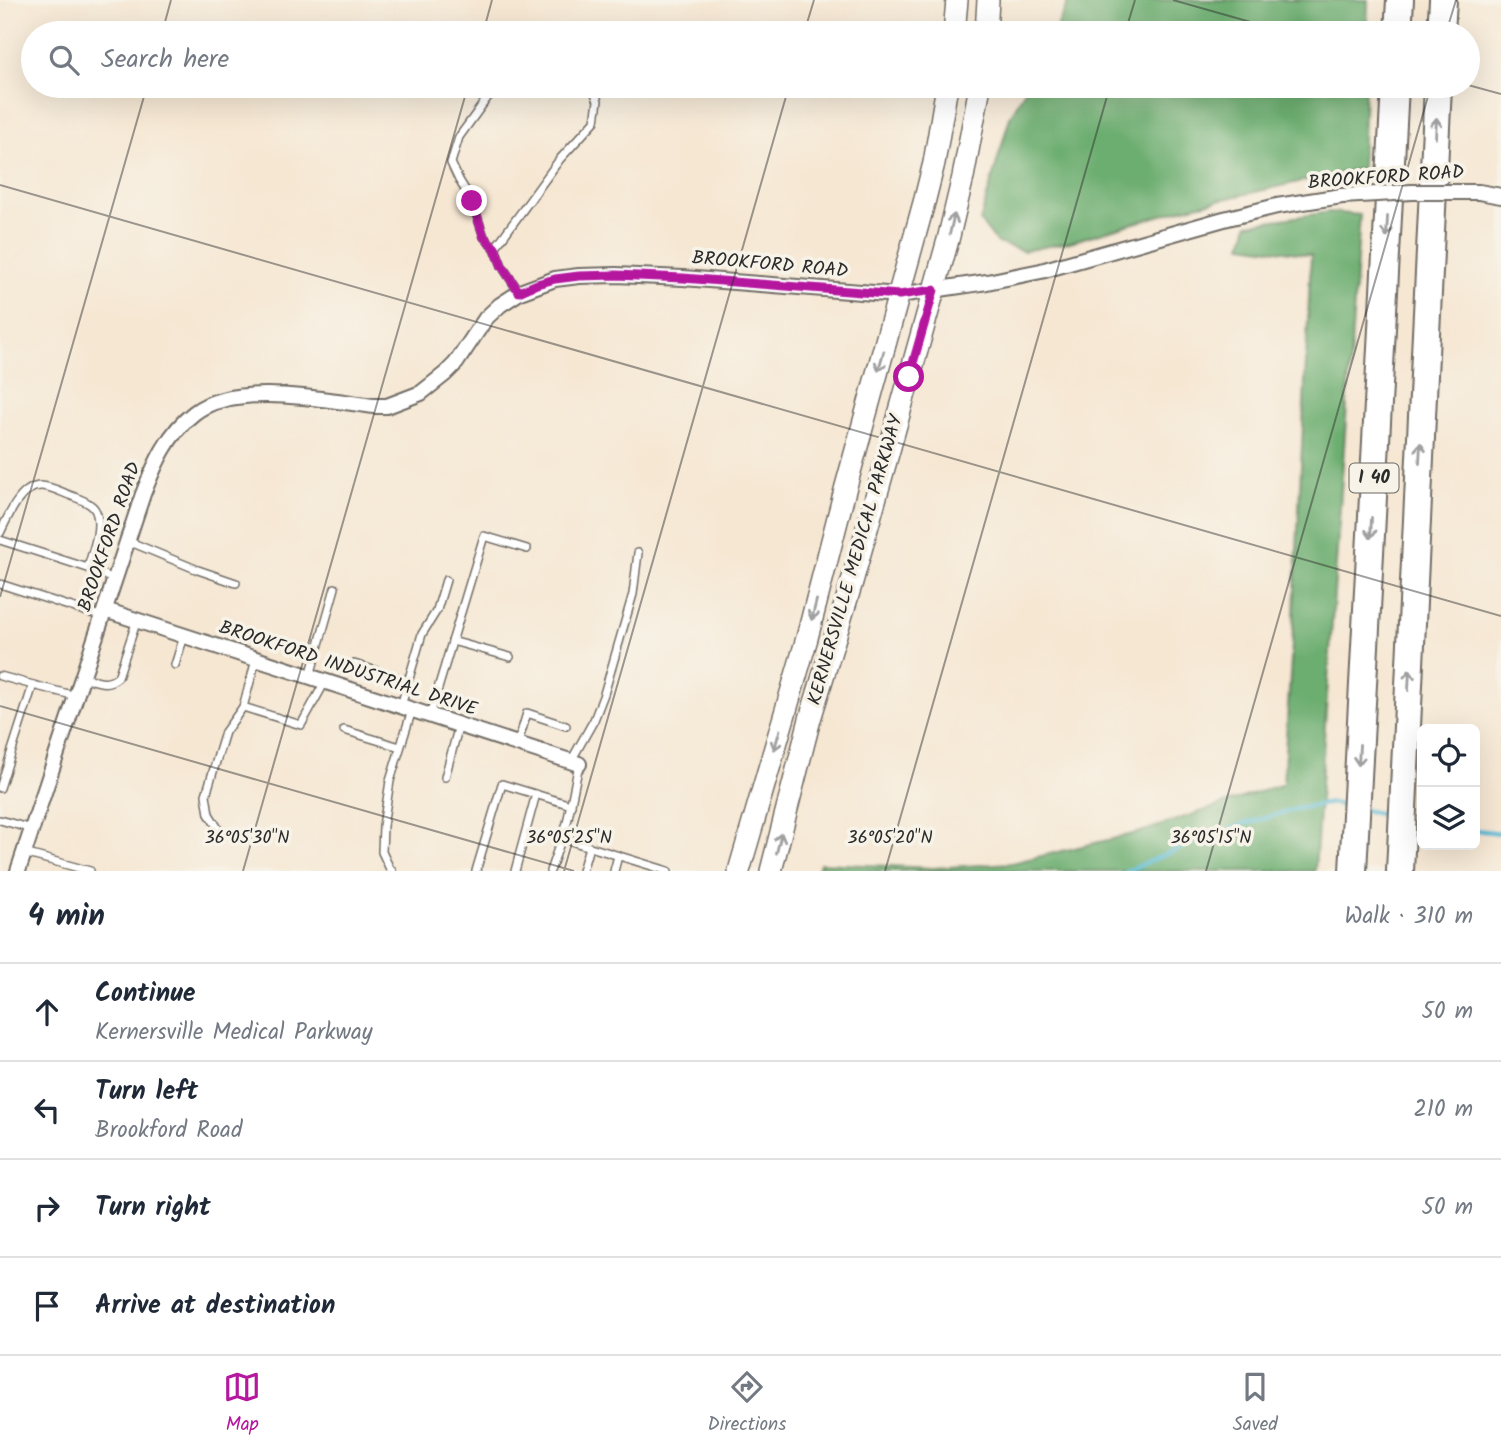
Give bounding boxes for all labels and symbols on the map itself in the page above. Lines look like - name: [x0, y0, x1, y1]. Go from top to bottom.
- one-way arrow: [1430, 117, 1443, 140]
- street label: BROOKFORD ROAD: [1307, 158, 1465, 198]
- route end: [456, 185, 487, 216]
- one-way arrow: [945, 213, 959, 236]
- one-way arrow: [1381, 216, 1394, 239]
- street label: BROOKFORD ROAD: [691, 243, 849, 287]
- one-way arrow: [873, 350, 886, 372]
- route start: [893, 361, 924, 392]
- street label: KERNERSVILLE MEDICAL PARKWAY: [800, 410, 912, 709]
- one-way arrow: [1414, 442, 1427, 465]
- street label: BROOKFORD ROAD: [70, 458, 150, 616]
- road number: I 40: [1350, 464, 1398, 492]
- one-way arrow: [1365, 516, 1378, 539]
- one-way arrow: [807, 598, 820, 621]
- street label: BROOKFORD INDUSTRIAL DRIVE: [215, 613, 482, 725]
- one-way arrow: [1403, 669, 1416, 692]
- one-way arrow: [769, 728, 782, 750]
- one-way arrow: [1352, 743, 1365, 766]
- text: 36°05'30"N: [204, 824, 290, 853]
- text: 36°05'25"N: [526, 824, 612, 853]
- text: 36°05'20"N: [847, 824, 933, 853]
- text: 36°05'15"N: [1170, 824, 1252, 853]
- one-way arrow: [773, 832, 786, 855]

